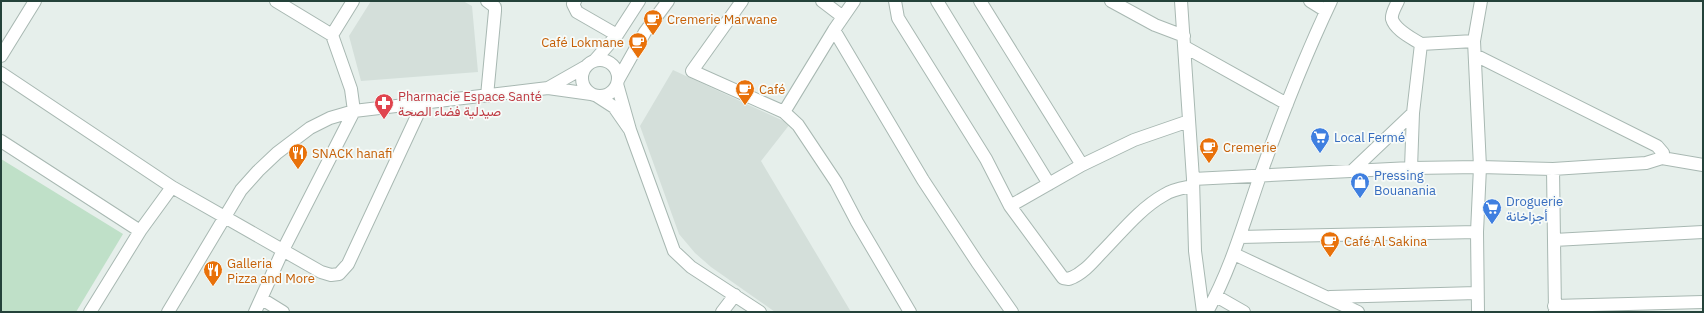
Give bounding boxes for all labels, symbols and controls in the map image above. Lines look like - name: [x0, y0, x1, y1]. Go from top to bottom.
- cafe icon: Cremerie Marwane: [642, 8, 664, 36]
- place label: Cremerie Marwane: [667, 11, 777, 28]
- cafe icon: Café Lokmane: [627, 31, 649, 59]
- place label: Café Lokmane: [541, 34, 624, 51]
- cafe icon: Café: [734, 78, 756, 106]
- place label: Café: [759, 81, 785, 98]
- place label: Pharmacie Espace Santé صيدلية فضاء الصحة: [398, 88, 542, 120]
- pharmacy icon: Pharmacie Espace Santé صيدلية فضاء الصحة: [373, 92, 395, 120]
- supermarket icon: Local Fermé: [1309, 126, 1331, 154]
- place label: Local Fermé: [1334, 129, 1405, 146]
- cafe icon: Cremerie: [1198, 136, 1220, 164]
- place label: Cremerie: [1223, 139, 1277, 156]
- restaurant icon: SNACK hanafi: [287, 142, 309, 170]
- place label: SNACK hanafi: [312, 145, 392, 162]
- place label: Pressing Bouanania: [1374, 167, 1436, 199]
- shop icon: Pressing Bouanania: [1349, 171, 1371, 199]
- place label: Droguerie أجزاخانة: [1506, 193, 1563, 225]
- supermarket icon: Droguerie أجزاخانة: [1481, 197, 1503, 225]
- cafe icon: Café Al Sakina: [1319, 230, 1341, 258]
- place label: Café Al Sakina: [1344, 233, 1427, 250]
- place label: Galleria Pizza and More: [227, 255, 315, 287]
- restaurant icon: Galleria Pizza and More: [202, 259, 224, 287]

